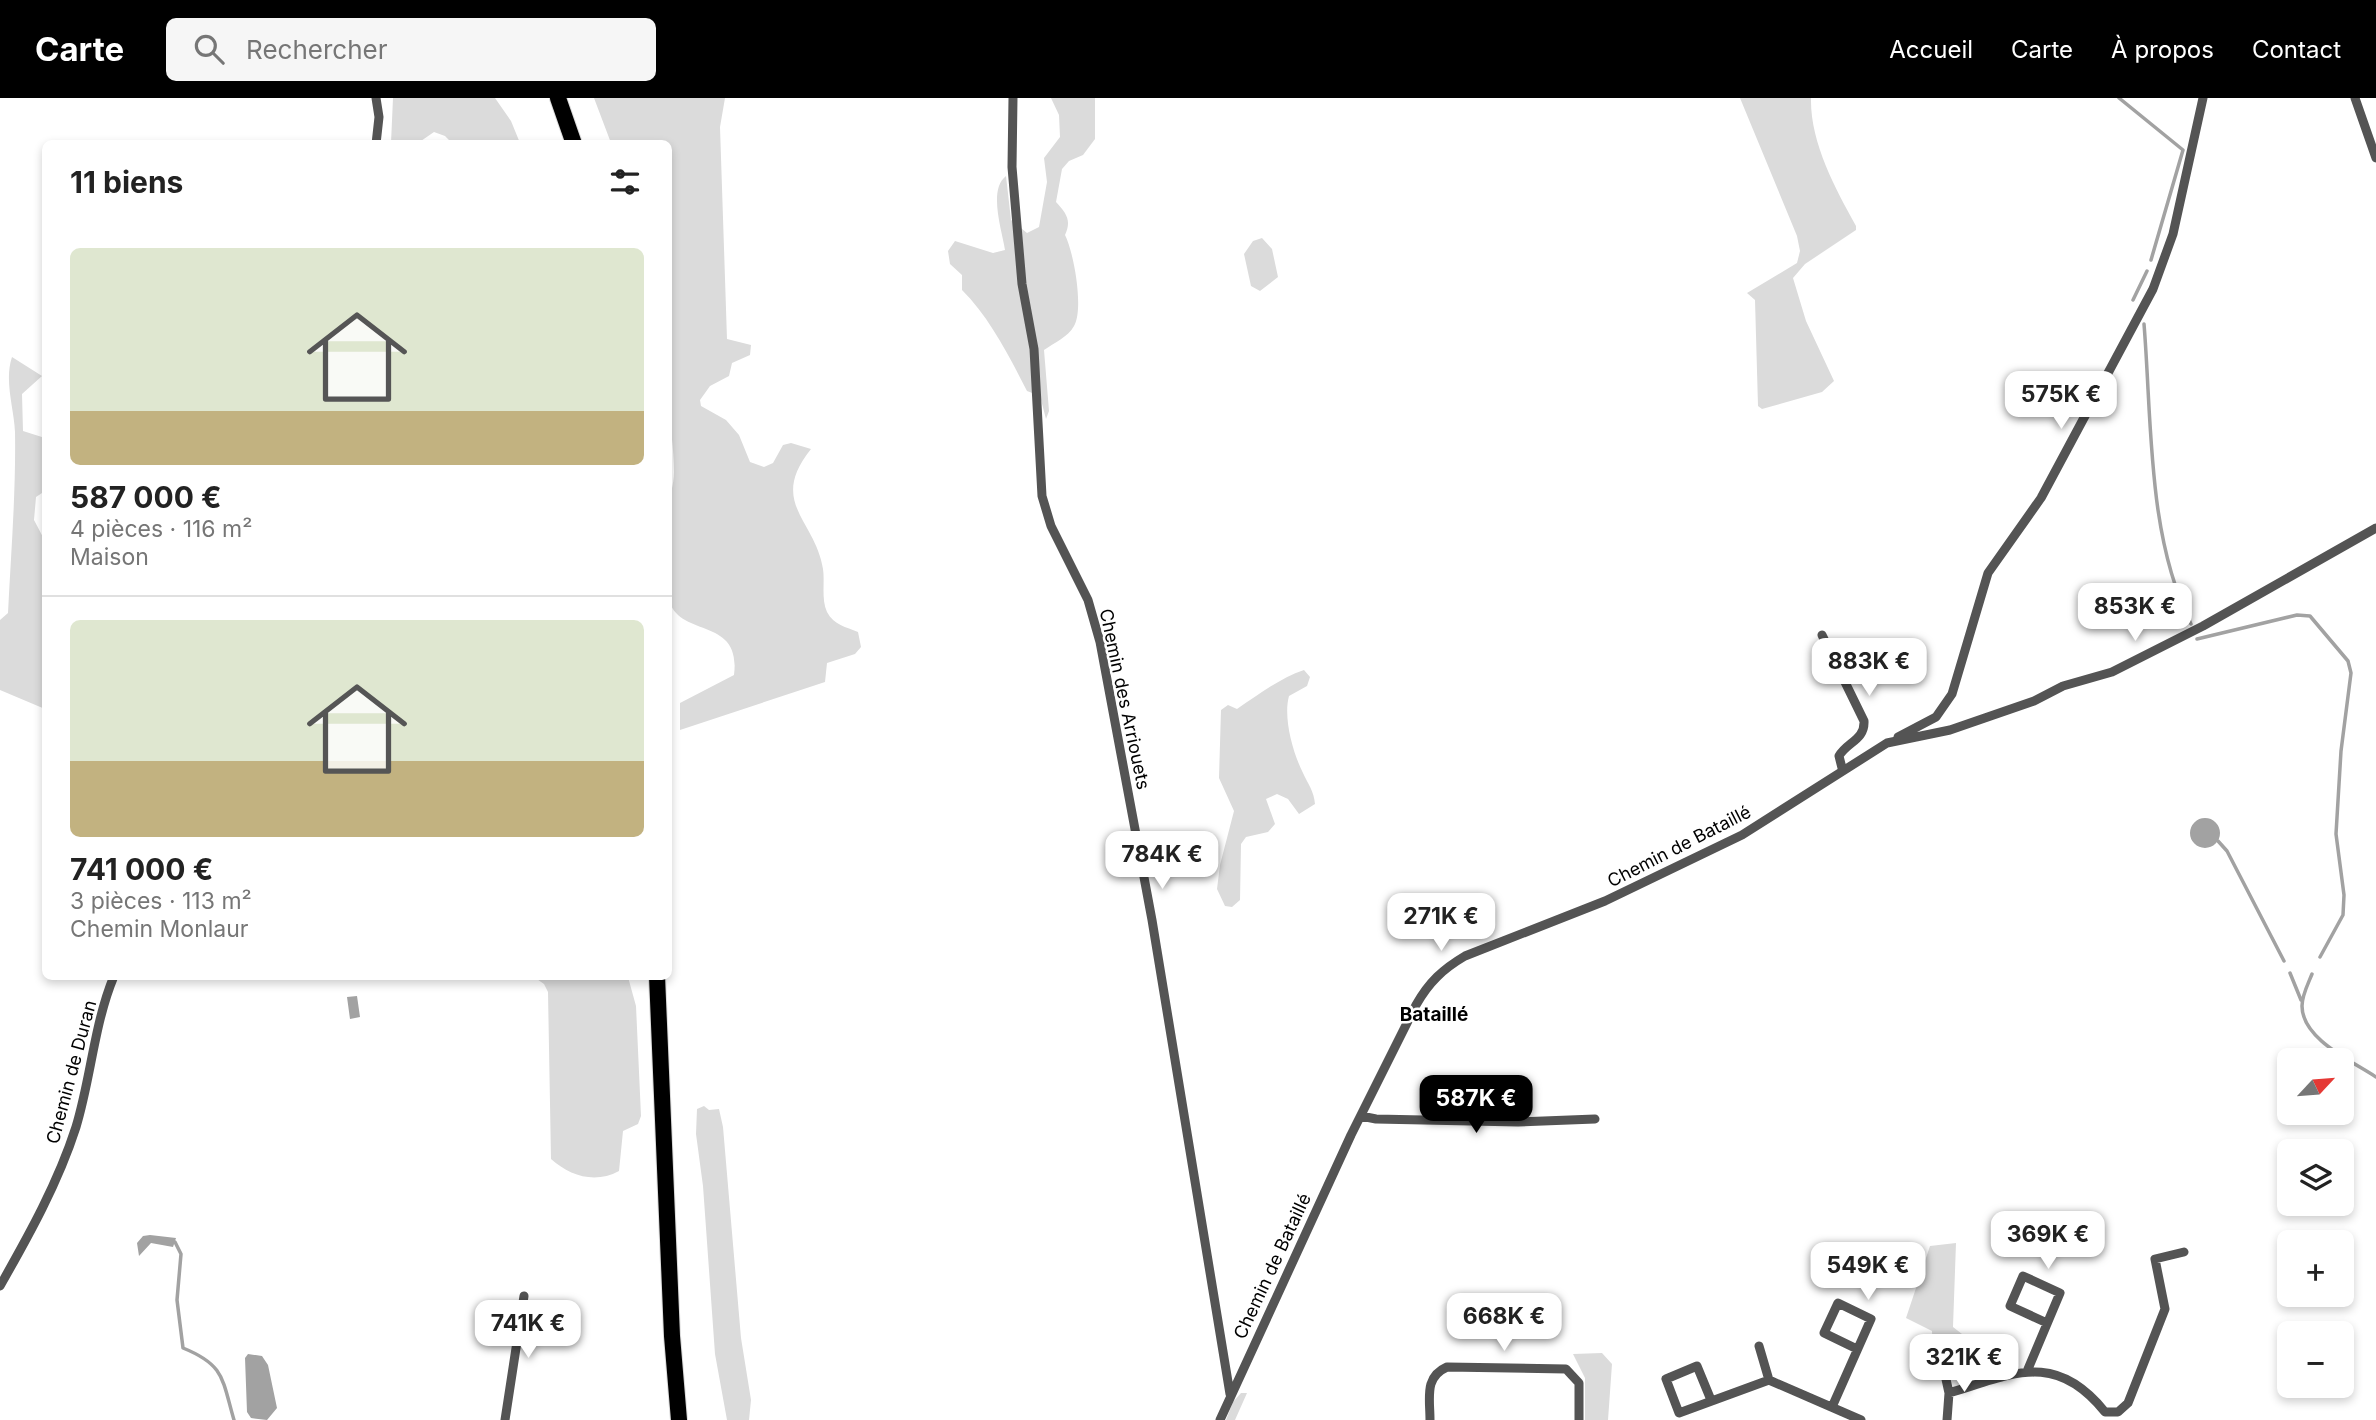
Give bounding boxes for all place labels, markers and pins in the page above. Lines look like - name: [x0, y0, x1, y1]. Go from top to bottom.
- pin: 575K €: [2004, 372, 2118, 431]
- pin: 853K €: [2078, 584, 2192, 643]
- pin: 883K €: [1812, 638, 1926, 698]
- pin: 784K €: [1105, 832, 1219, 891]
- pin: 271K €: [1384, 894, 1498, 953]
- pin: 587K €: [1419, 1076, 1533, 1135]
- pin: 369K €: [1991, 1212, 2105, 1271]
- pin: 549K €: [1811, 1242, 1925, 1302]
- pin: 668K €: [1447, 1294, 1561, 1353]
- pin: 741K €: [471, 1300, 585, 1360]
- pin: 321K €: [1907, 1334, 2021, 1394]

